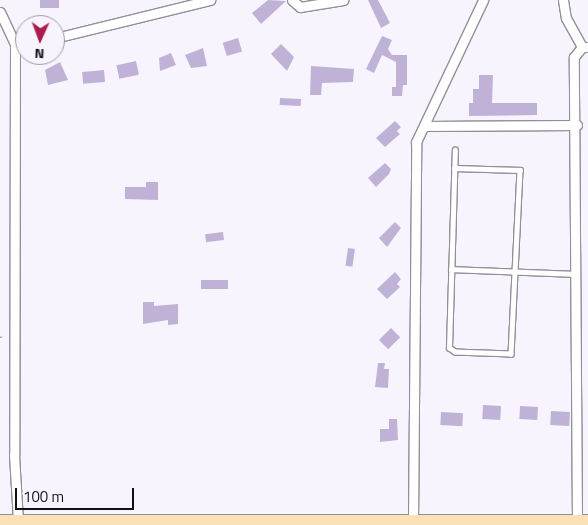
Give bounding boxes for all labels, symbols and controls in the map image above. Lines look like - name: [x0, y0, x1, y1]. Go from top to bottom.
- north arrow: [15, 15, 65, 65]
- text: N: [34, 44, 45, 65]
- scale bar: [18, 478, 136, 510]
- text: 100 m: [23, 485, 64, 508]

